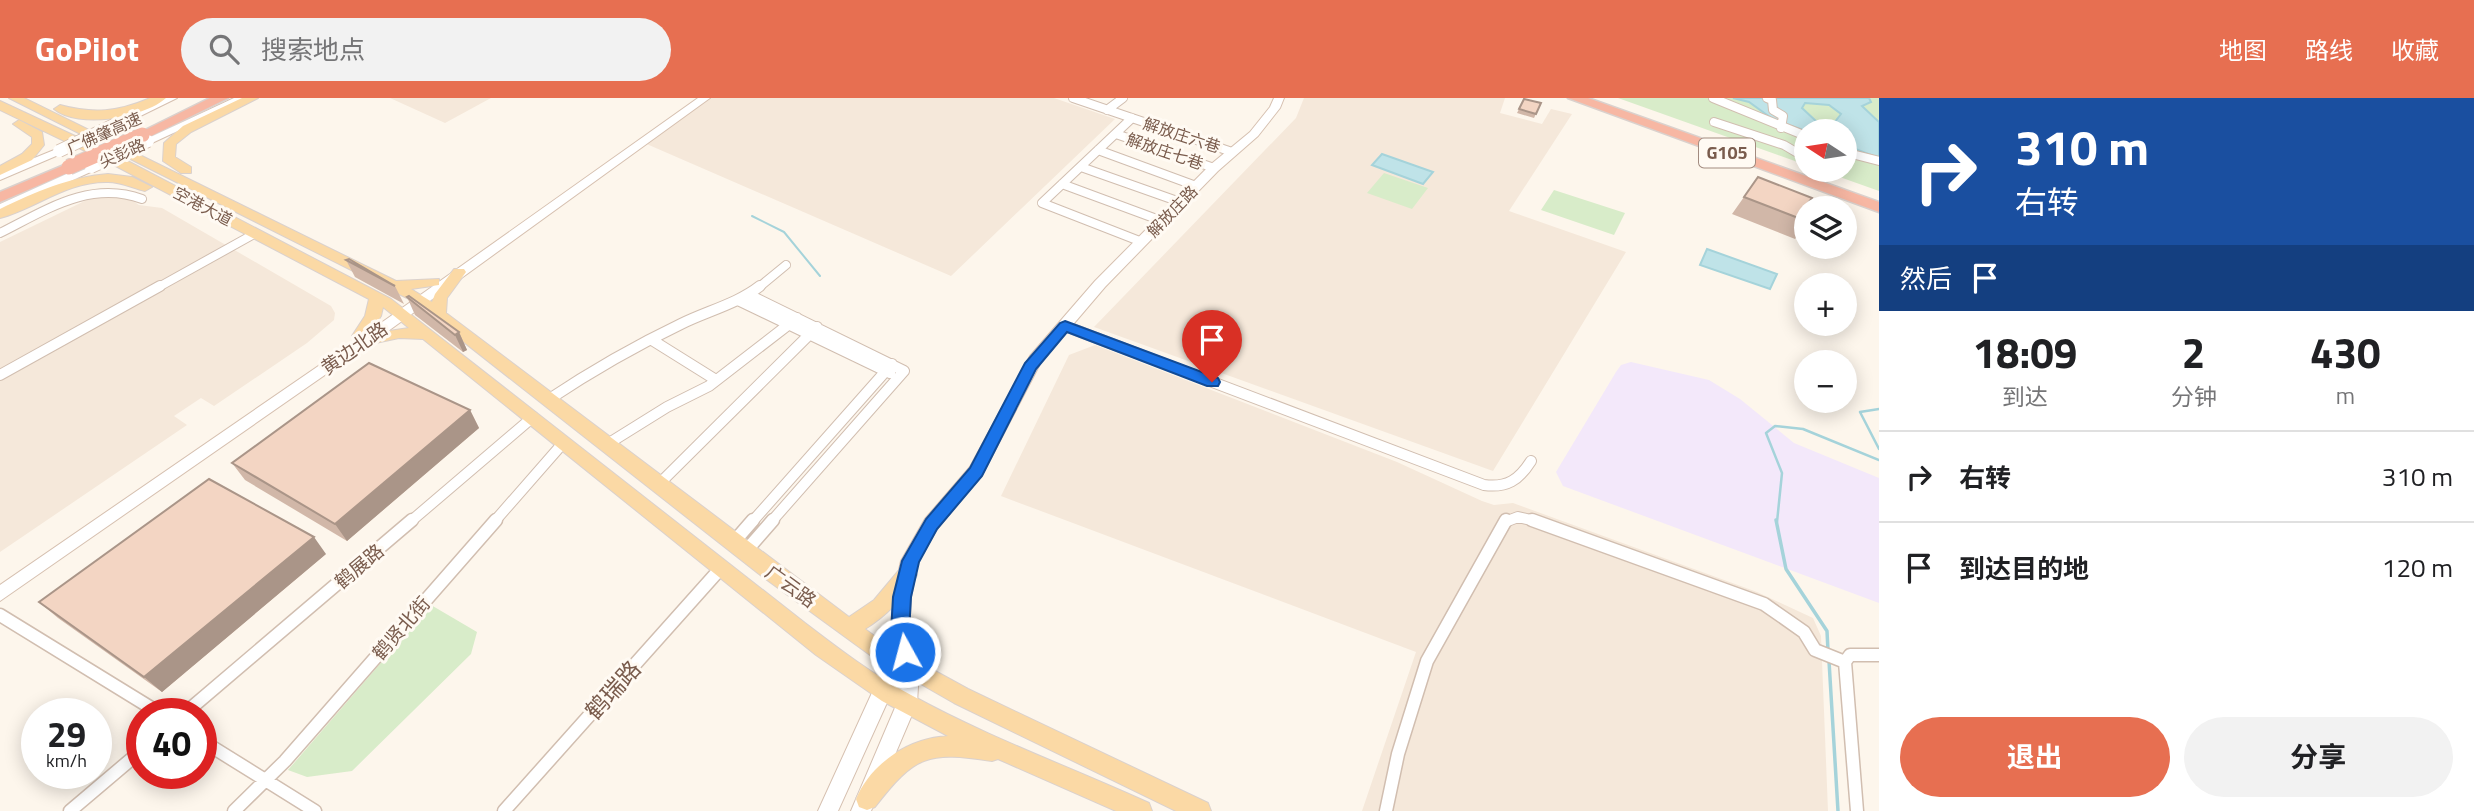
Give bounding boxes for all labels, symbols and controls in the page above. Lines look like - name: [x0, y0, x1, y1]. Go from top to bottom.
- search box: [181, 18, 671, 81]
- text: GoPilot: [35, 24, 139, 74]
- icon: search: [205, 30, 243, 68]
- text: 搜索地点: [261, 30, 365, 69]
- text: 地图: [2219, 32, 2267, 68]
- text: 路线: [2305, 32, 2353, 68]
- text: 收藏: [2391, 32, 2439, 68]
- street label: 广佛肇高速: [63, 106, 145, 160]
- text: 310 m: [2015, 109, 2149, 184]
- street label: 解放庄六巷: [1140, 111, 1224, 159]
- north arrow: [1794, 119, 1857, 182]
- map controls: [1794, 119, 1857, 413]
- icon: right: [1900, 126, 1991, 217]
- street label: 解放庄七巷: [1123, 127, 1207, 175]
- street label: 尖彭路: [95, 132, 149, 174]
- road number: G105: [1699, 138, 1755, 168]
- text: 右转: [2015, 178, 2079, 226]
- street label: 空港大道: [169, 180, 237, 232]
- street label: 解放庄路: [1141, 180, 1203, 242]
- button: layers: [1794, 196, 1857, 259]
- text: 然后: [1900, 259, 1952, 298]
- icon: arrive: [1966, 259, 2004, 297]
- button: +: [1794, 273, 1857, 336]
- pin: [1182, 310, 1242, 382]
- street label: 黄边北路: [314, 314, 393, 381]
- text: 18:09: [1972, 320, 2077, 384]
- text: 2: [2182, 320, 2205, 384]
- text: 430: [2310, 320, 2381, 384]
- icon: arrive: [1193, 321, 1231, 359]
- button: −: [1794, 350, 1857, 413]
- text: m: [2336, 378, 2355, 413]
- text: 到达: [2002, 379, 2048, 414]
- text: 分钟: [2171, 379, 2217, 414]
- text: 310 m: [2382, 457, 2453, 496]
- icon: right: [1900, 458, 1938, 496]
- text: 右转: [1959, 458, 2011, 497]
- street label: 鹤展路: [328, 536, 390, 595]
- text: 120 m: [2382, 548, 2453, 587]
- icon: arrive: [1900, 549, 1938, 587]
- text: 到达目的地: [1959, 549, 2089, 588]
- street label: 广云路: [760, 557, 823, 614]
- street label: 鹤贤北街: [365, 589, 437, 666]
- position arrow: [868, 615, 942, 689]
- street label: 鹤瑞路: [577, 652, 649, 727]
- speed limit sign: 40: [126, 698, 217, 789]
- text: 29: [47, 707, 86, 761]
- button: 退出: [1900, 717, 2170, 797]
- button: 分享: [2184, 717, 2453, 797]
- text: km/h: [46, 747, 87, 774]

